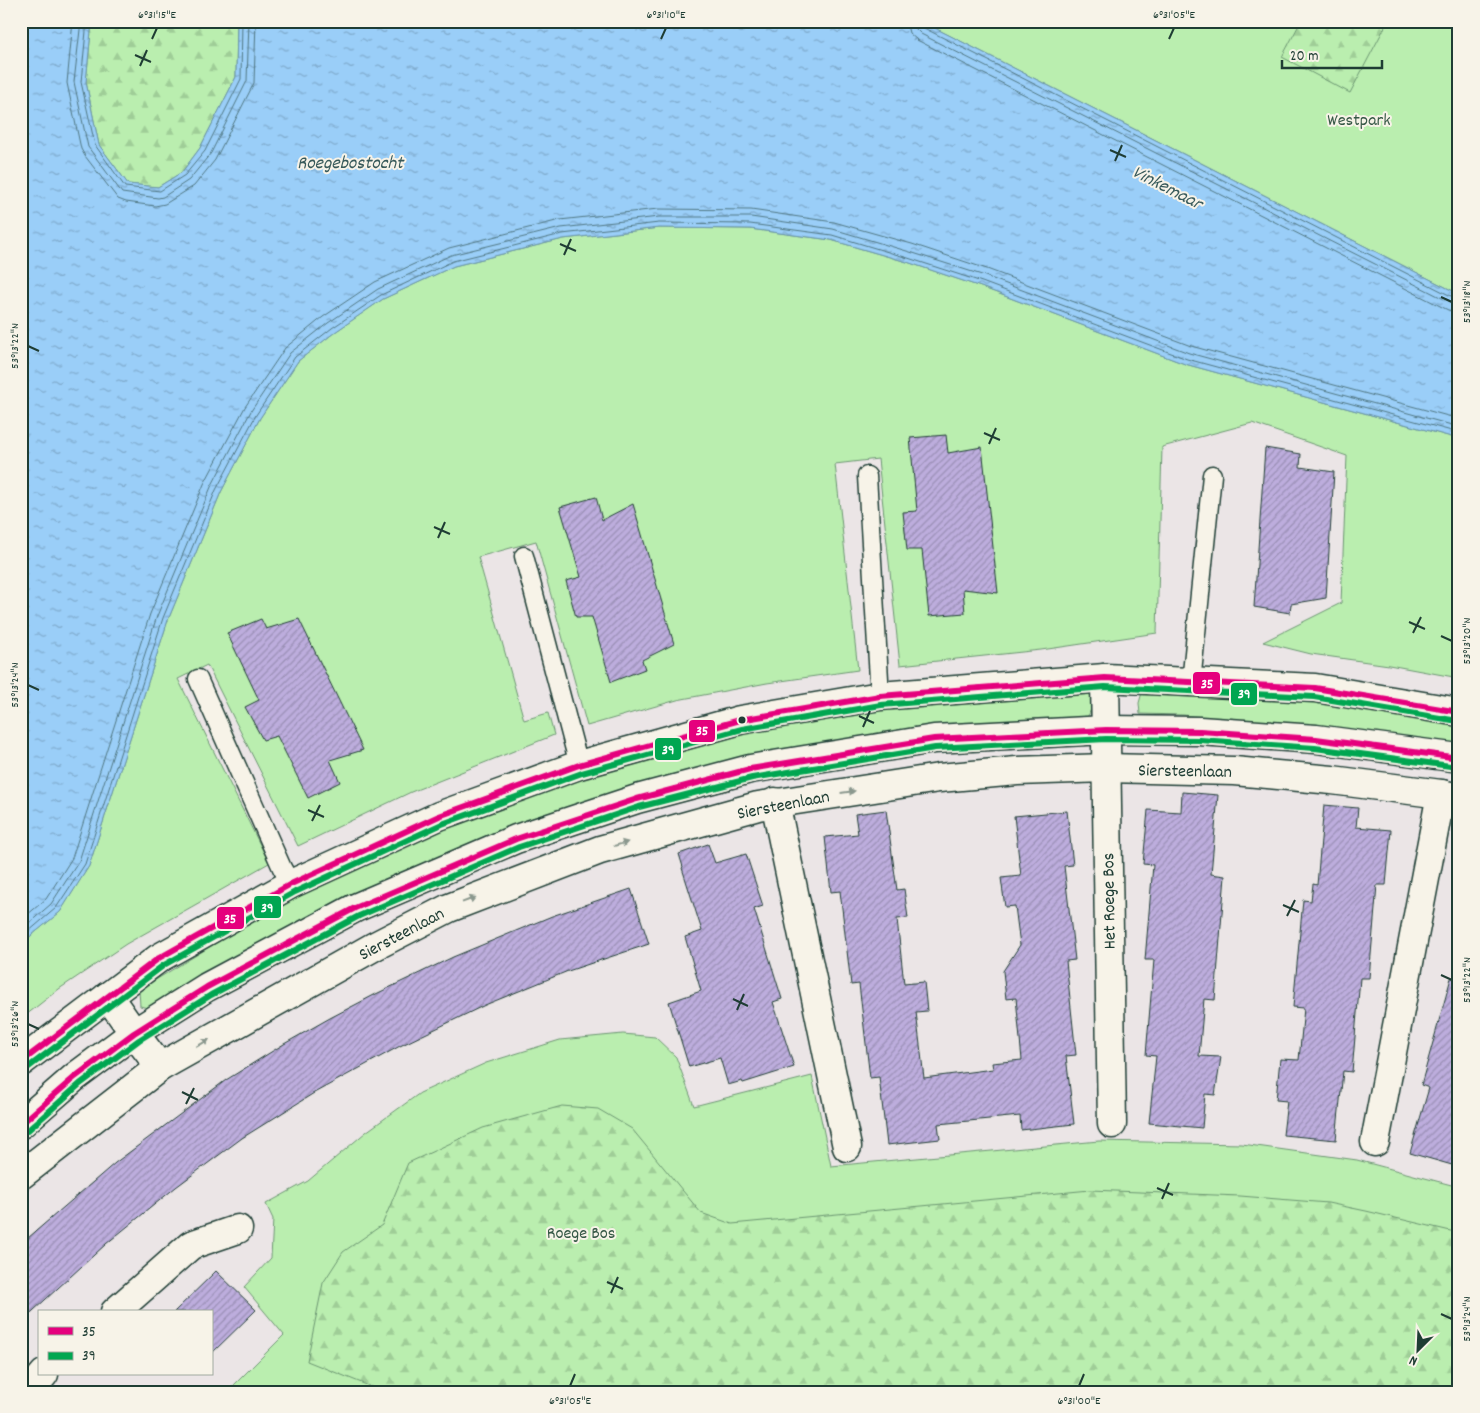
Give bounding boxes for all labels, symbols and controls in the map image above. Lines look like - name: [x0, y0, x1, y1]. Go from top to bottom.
- text: 6°31'15"E: [138, 7, 177, 24]
- text: 6°31'10"E: [647, 7, 686, 24]
- text: 6°31'05"E: [1153, 7, 1195, 24]
- scale bar: [1282, 38, 1382, 70]
- text: 20 m: [1290, 46, 1318, 68]
- park label: Westpark: [1327, 109, 1391, 134]
- water label: Roegebostocht: [297, 151, 405, 178]
- water label: Vinkemaar: [1127, 160, 1208, 219]
- text: 53°13'18"N: [1459, 281, 1476, 323]
- text: 53°13'22"N: [7, 323, 24, 369]
- text: 53°13'20"N: [1459, 617, 1476, 665]
- text: 53°13'24"N: [7, 662, 24, 708]
- line badge: 35: [1192, 671, 1221, 695]
- text: 35: [1201, 675, 1214, 695]
- line badge: 39: [1230, 682, 1258, 706]
- text: 39: [1238, 685, 1250, 705]
- unlabelled marker: [737, 715, 747, 725]
- line badge: 35: [688, 719, 716, 743]
- text: 35: [696, 722, 709, 742]
- line badge: 39: [654, 737, 682, 761]
- text: 39: [662, 741, 674, 761]
- street label: Siersteenlaan: [1138, 759, 1232, 786]
- street label: Siersteenlaan: [735, 785, 832, 828]
- one-way arrow: [840, 787, 856, 795]
- one-way arrow: [614, 839, 629, 847]
- street label: Het Roege Bos: [1097, 852, 1124, 949]
- line badge: 39: [253, 895, 282, 919]
- one-way arrow: [462, 896, 477, 904]
- text: 39: [261, 899, 273, 919]
- street label: Siersteenlaan: [355, 902, 449, 968]
- line badge: 35: [216, 906, 245, 930]
- text: 35: [224, 910, 237, 930]
- text: 53°13'22"N: [1459, 957, 1476, 1003]
- text: 53°13'26"N: [7, 1001, 24, 1047]
- one-way arrow: [195, 1039, 210, 1047]
- park label: Roege Bos: [547, 1222, 615, 1247]
- text: 53°13'24"N: [1459, 1296, 1476, 1342]
- legend: [38, 1310, 212, 1376]
- text: 35: [82, 1322, 96, 1344]
- north arrow: [1392, 1326, 1442, 1376]
- text: 39: [82, 1346, 96, 1368]
- text: N: [1406, 1349, 1421, 1371]
- text: 6°31'05"E: [549, 1393, 591, 1410]
- text: 6°31'00"E: [1058, 1393, 1101, 1410]

